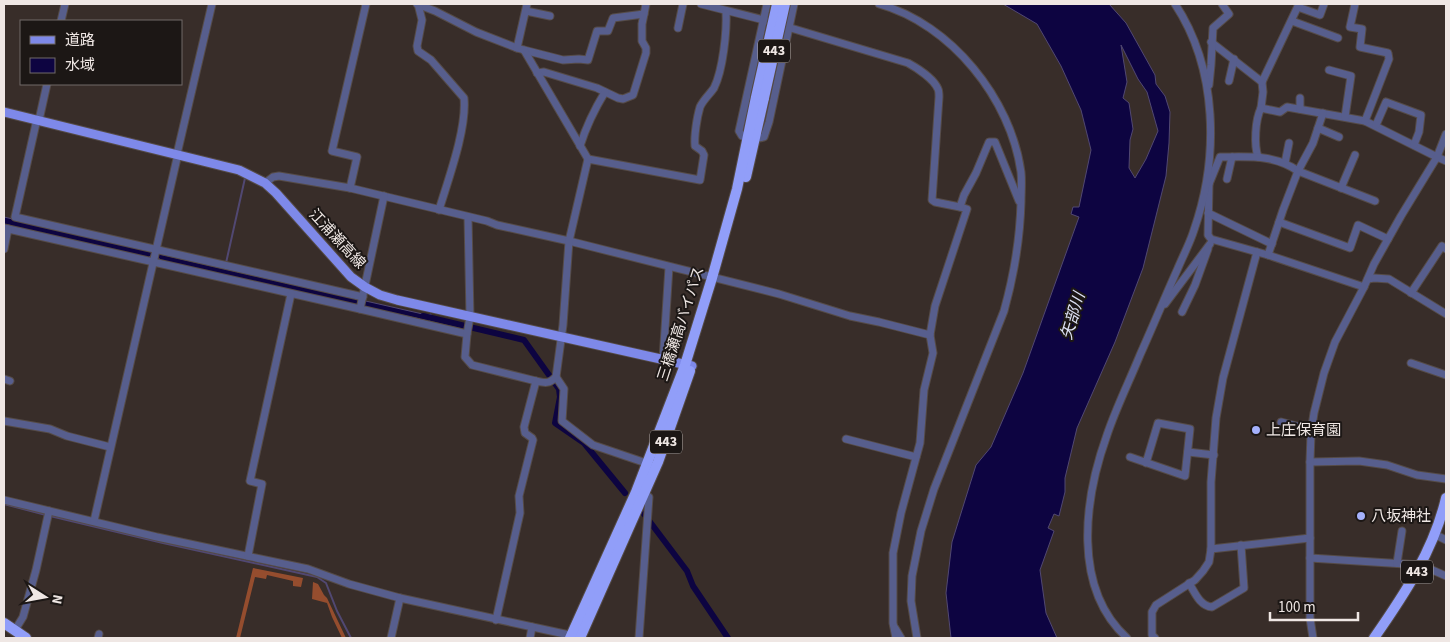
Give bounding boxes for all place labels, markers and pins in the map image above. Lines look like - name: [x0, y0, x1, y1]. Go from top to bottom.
- place label: 上庄保育園: [1266, 420, 1341, 441]
- marker: 上庄保育園: [1250, 424, 1262, 436]
- place label: 八坂神社: [1371, 506, 1431, 527]
- marker: 八坂神社: [1355, 510, 1367, 522]

